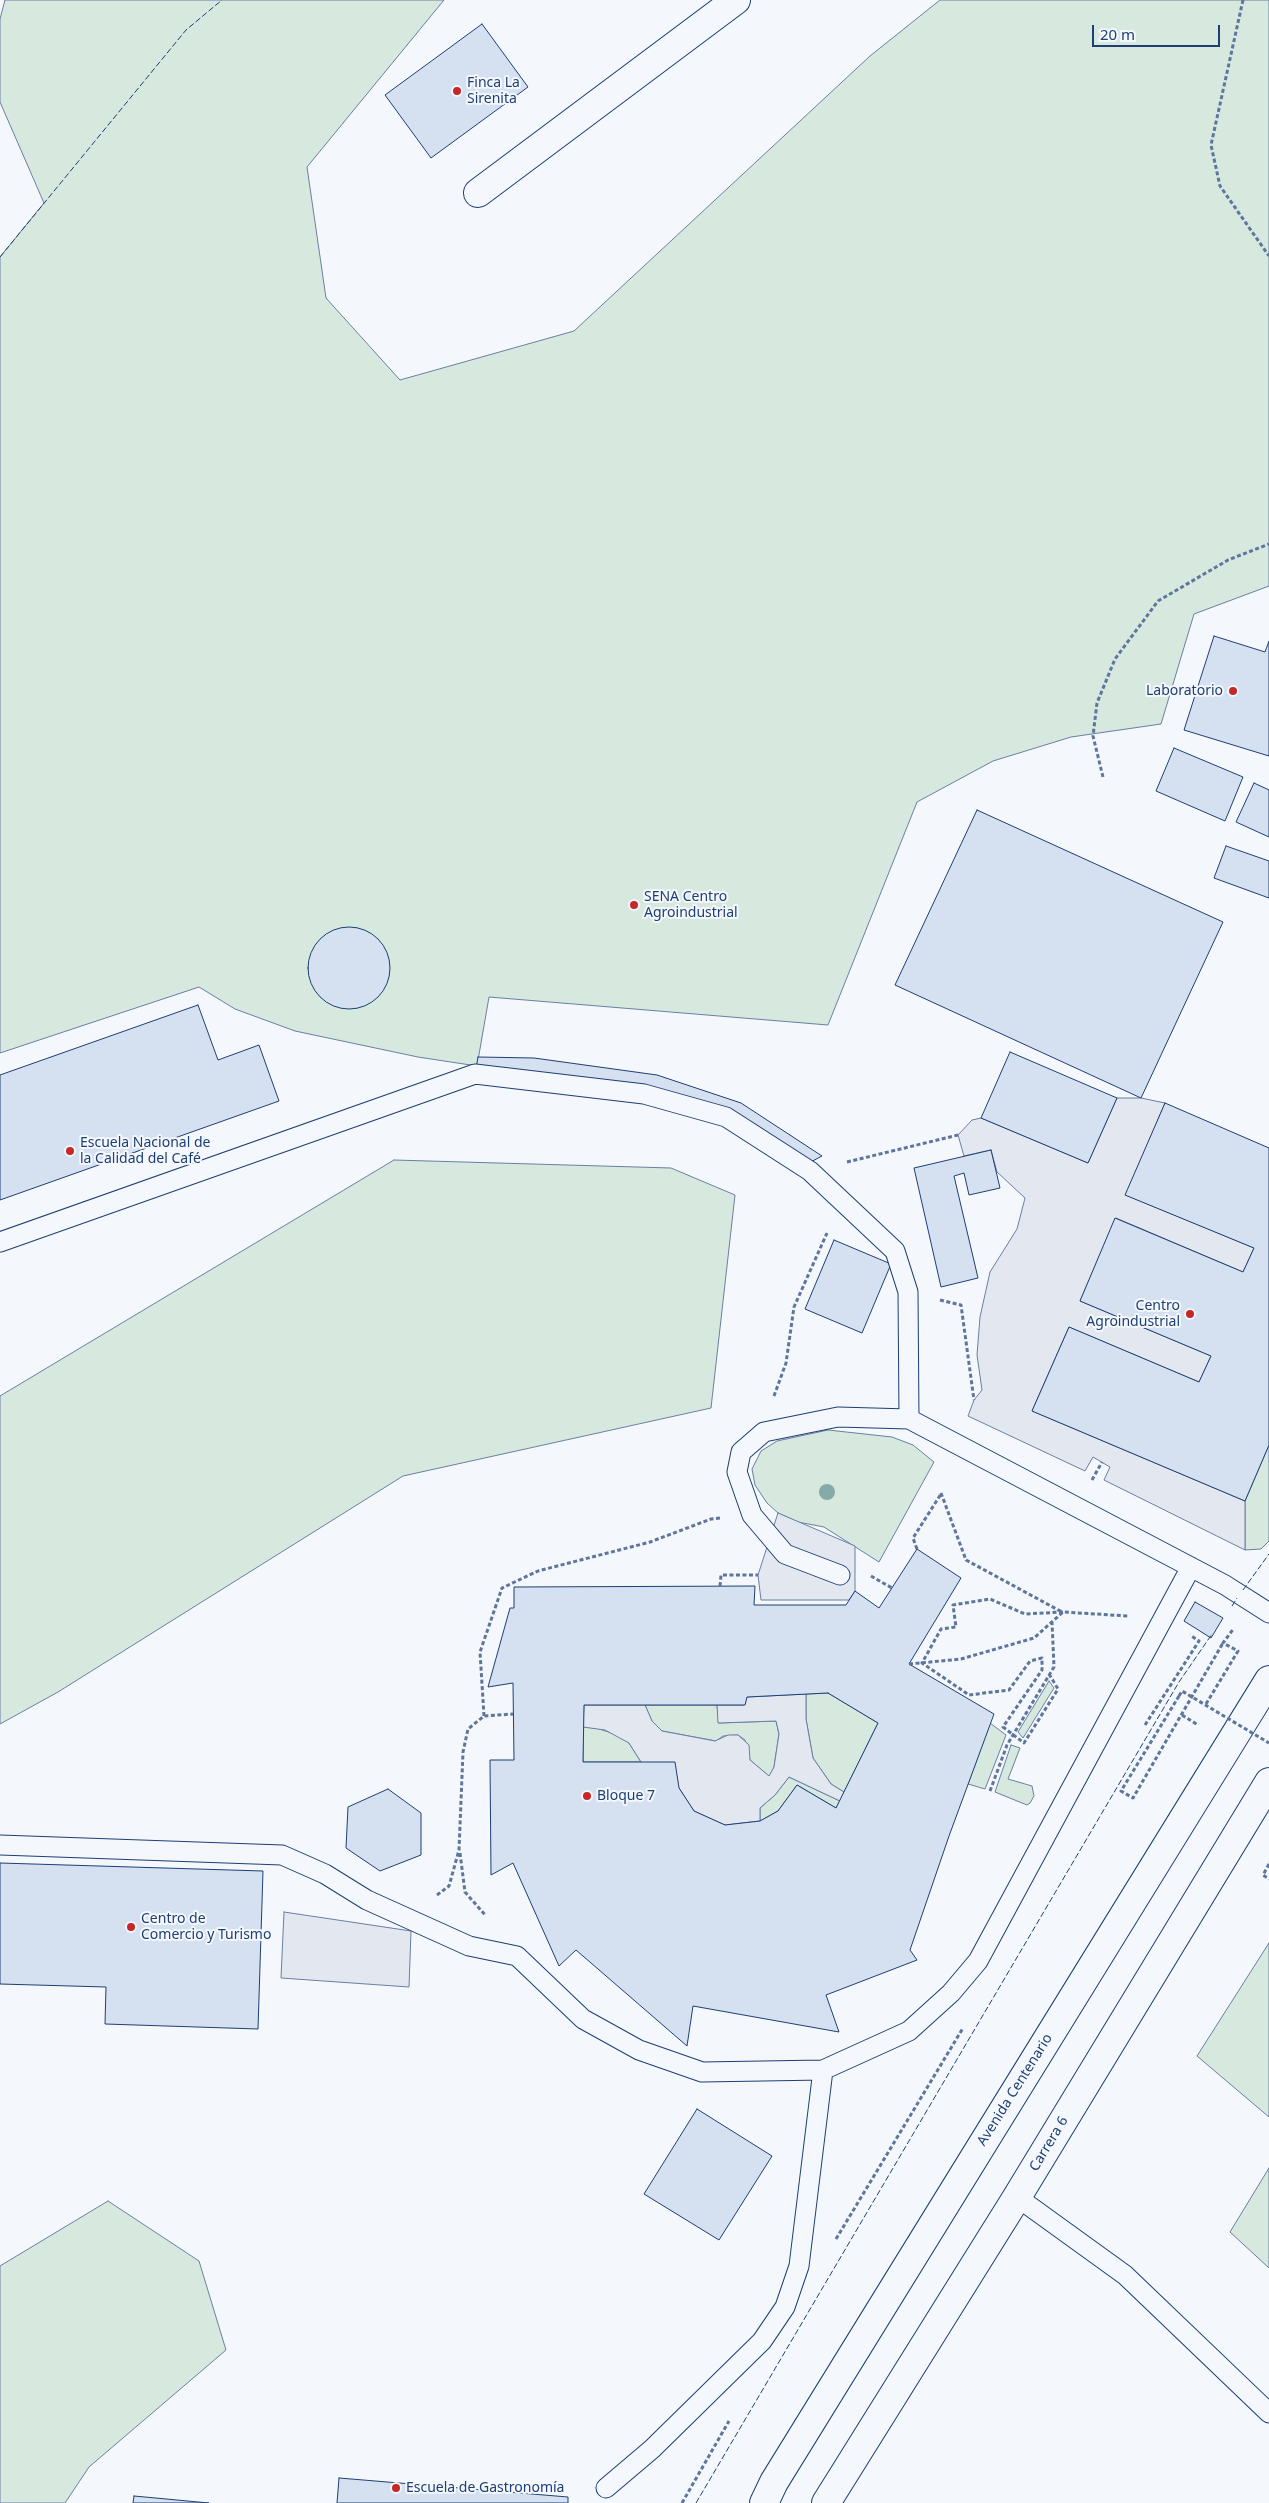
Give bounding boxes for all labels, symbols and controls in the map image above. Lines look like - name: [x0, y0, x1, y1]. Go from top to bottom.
- scale bar: [1094, 15, 1222, 47]
- text: 20 m: [1100, 24, 1135, 44]
- place label: Finca La Sirenita: [467, 75, 520, 108]
- marker: Finca La Sirenita: [451, 85, 463, 97]
- place label: Laboratorio: [1146, 683, 1223, 699]
- marker: Laboratorio: [1227, 685, 1239, 697]
- place label: SENA Centro Agroindustrial: [644, 889, 738, 922]
- marker: SENA Centro Agroindustrial: [628, 899, 640, 911]
- place label: Escuela Nacional de la Calidad del Café: [80, 1135, 210, 1168]
- marker: Escuela Nacional de la Calidad del Café: [64, 1145, 76, 1157]
- place label: Centro Agroindustrial: [1086, 1298, 1180, 1330]
- marker: Centro Agroindustrial: [1184, 1308, 1196, 1320]
- place label: Bloque 7: [597, 1788, 655, 1804]
- marker: Bloque 7: [581, 1790, 593, 1802]
- place label: Centro de Comercio y Turismo: [141, 1911, 271, 1944]
- marker: Centro de Comercio y Turismo: [125, 1921, 137, 1933]
- street label: Avenida Centenario: [974, 2031, 1056, 2149]
- street label: Carrera 6: [1026, 2114, 1072, 2174]
- place label: Escuela de Gastronomía: [406, 2480, 564, 2496]
- marker: Escuela de Gastronomía: [390, 2482, 402, 2494]

